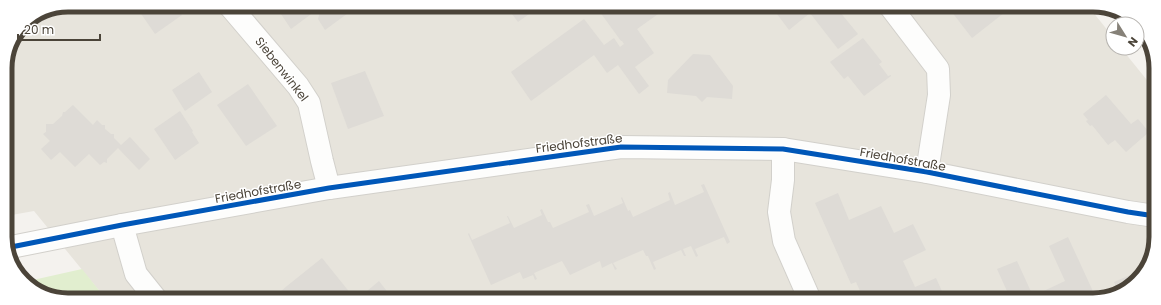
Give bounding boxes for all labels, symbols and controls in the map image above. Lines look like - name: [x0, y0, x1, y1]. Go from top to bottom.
- scale bar: [18, 16, 100, 42]
- north arrow: [1105, 16, 1145, 56]
- text: 20 m: [24, 21, 54, 38]
- street label: Siebenwinkel: [251, 33, 313, 105]
- text: N: [1124, 34, 1142, 50]
- street label: Friedhofstraße: [535, 129, 623, 157]
- street label: Friedhofstraße: [859, 143, 947, 175]
- street label: Friedhofstraße: [214, 175, 302, 207]

